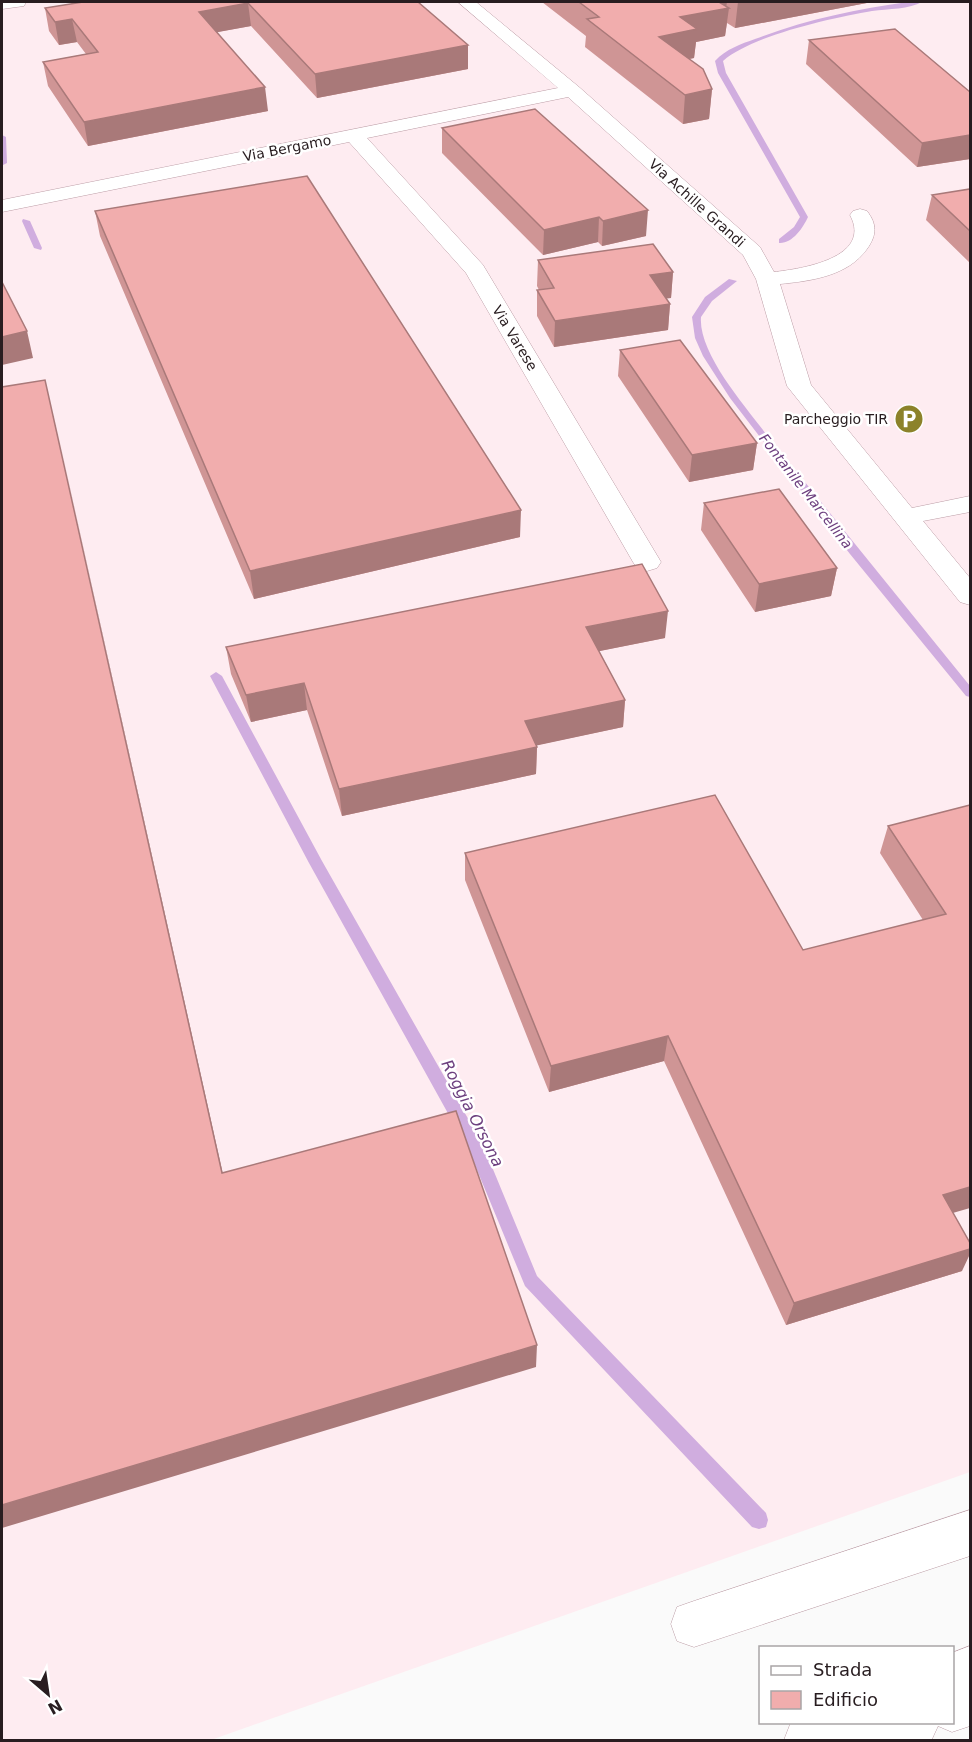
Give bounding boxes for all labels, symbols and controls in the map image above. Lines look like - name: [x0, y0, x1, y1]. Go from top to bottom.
- street label: Via Bergamo: [241, 132, 333, 164]
- street label: Via Achille Grandi: [646, 156, 748, 250]
- street label: Via Varese: [489, 302, 541, 374]
- parking icon: Parcheggio TIR: [893, 403, 925, 435]
- place label: Parcheggio TIR: [784, 411, 888, 427]
- water label: Fontanile Marcellina: [756, 430, 856, 552]
- water label: Roggia Orsona: [437, 1056, 508, 1170]
- legend: [759, 1646, 954, 1724]
- text: Strada: [813, 1659, 872, 1680]
- north arrow: [18, 1664, 78, 1724]
- text: Edificio: [813, 1689, 878, 1710]
- text: N: [45, 1695, 65, 1718]

